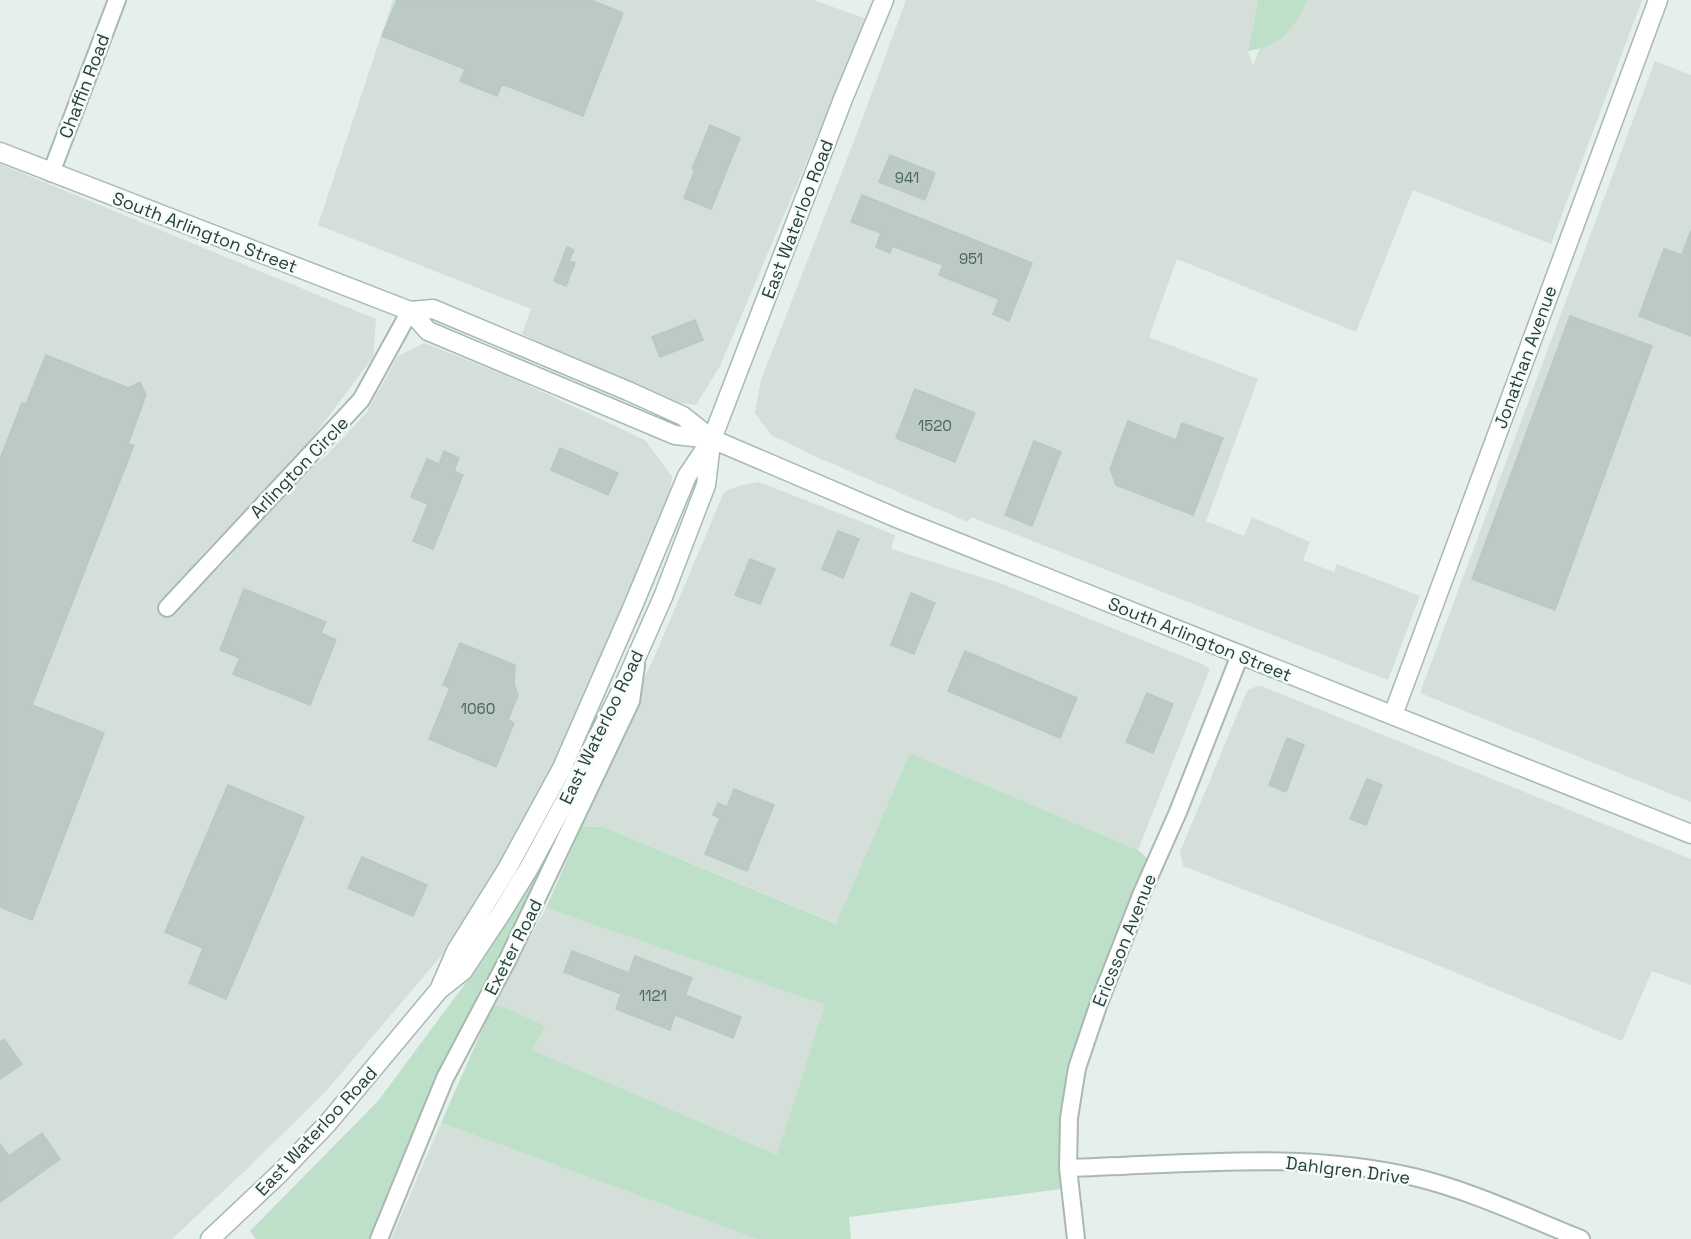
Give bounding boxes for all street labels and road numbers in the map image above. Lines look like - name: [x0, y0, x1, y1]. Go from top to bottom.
- street label: Chaffin Road: [54, 31, 114, 141]
- street label: East Waterloo Road: [756, 136, 838, 302]
- street label: South Arlington Street: [109, 186, 301, 278]
- street label: Jonathan Avenue: [1488, 282, 1562, 432]
- street label: Arlington Circle: [245, 411, 353, 523]
- street label: South Arlington Street: [1105, 592, 1295, 686]
- street label: East Waterloo Road: [554, 646, 648, 808]
- street label: Ericsson Avenue: [1087, 870, 1161, 1010]
- street label: Exeter Road: [479, 895, 547, 999]
- street label: East Waterloo Road: [250, 1061, 382, 1201]
- street label: Dahlgren Drive: [1284, 1151, 1412, 1189]

